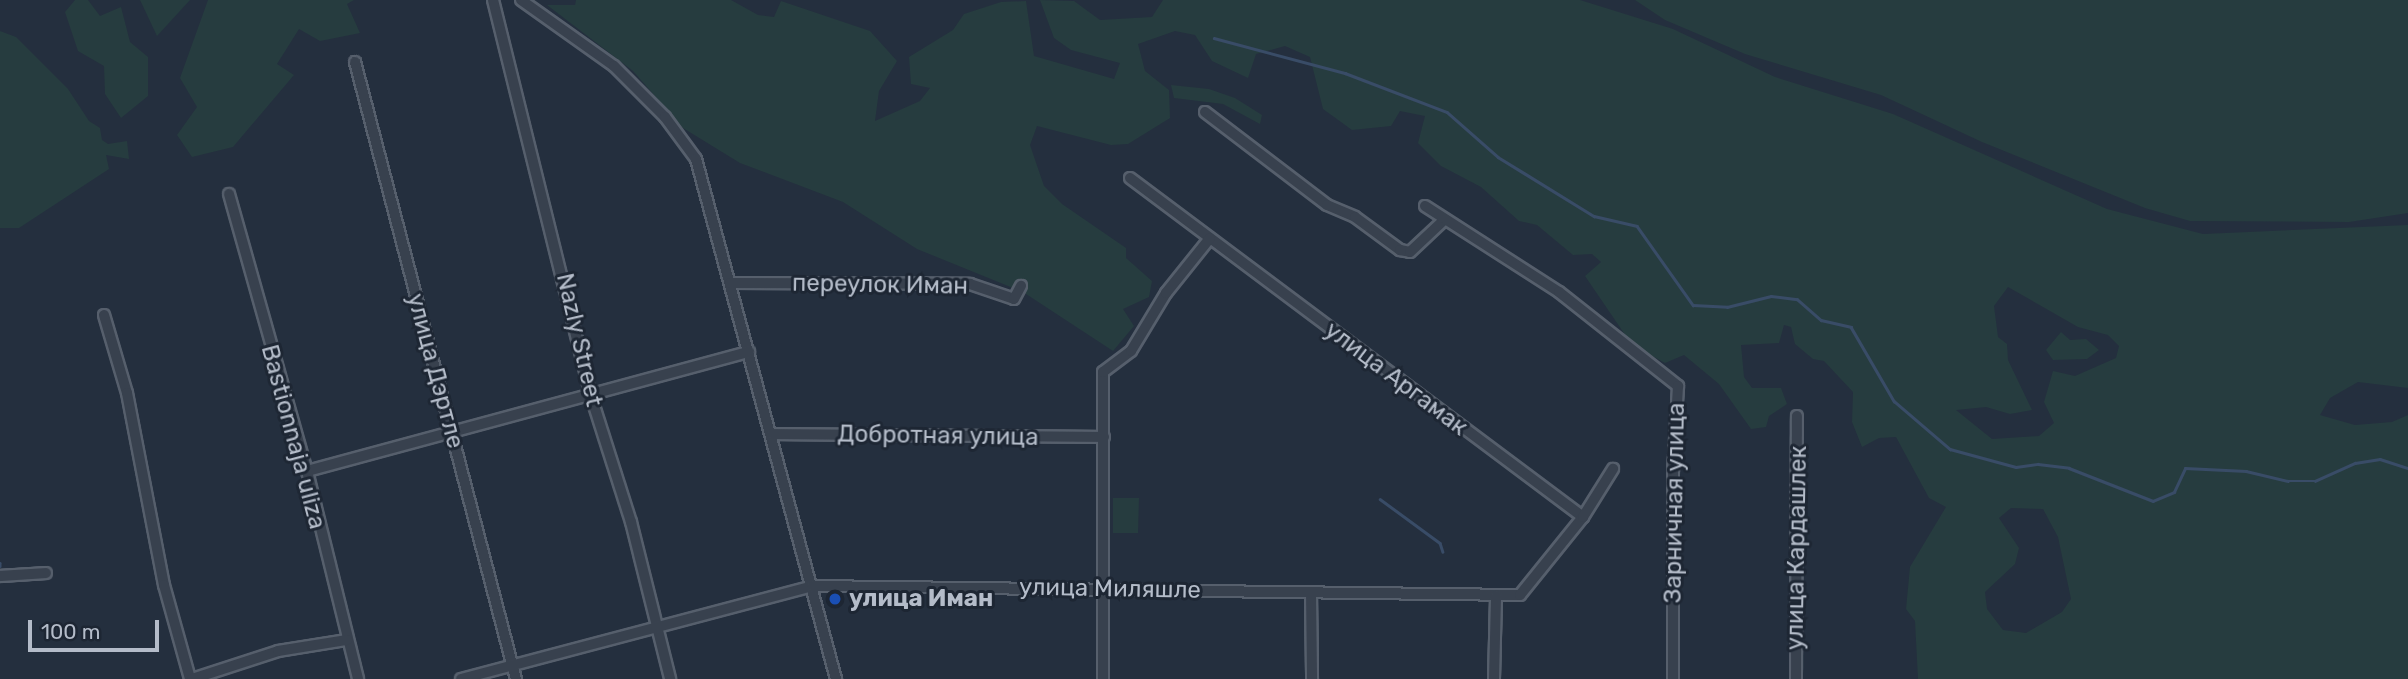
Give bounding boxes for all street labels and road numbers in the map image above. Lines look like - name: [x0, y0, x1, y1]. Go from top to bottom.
- street label: переулок Иман: [792, 269, 968, 301]
- street label: Nazly Street: [550, 270, 608, 410]
- street label: улица Дэртле: [400, 290, 470, 452]
- street label: улица Аргамак: [1319, 316, 1473, 442]
- street label: Bastionnaja uliza: [255, 342, 331, 532]
- street label: Зарничная улица: [1659, 402, 1691, 604]
- street label: Добротная улица: [837, 420, 1039, 452]
- street label: улица Кардашлек: [1781, 445, 1813, 651]
- street label: улица Миляшле: [1019, 573, 1201, 605]

